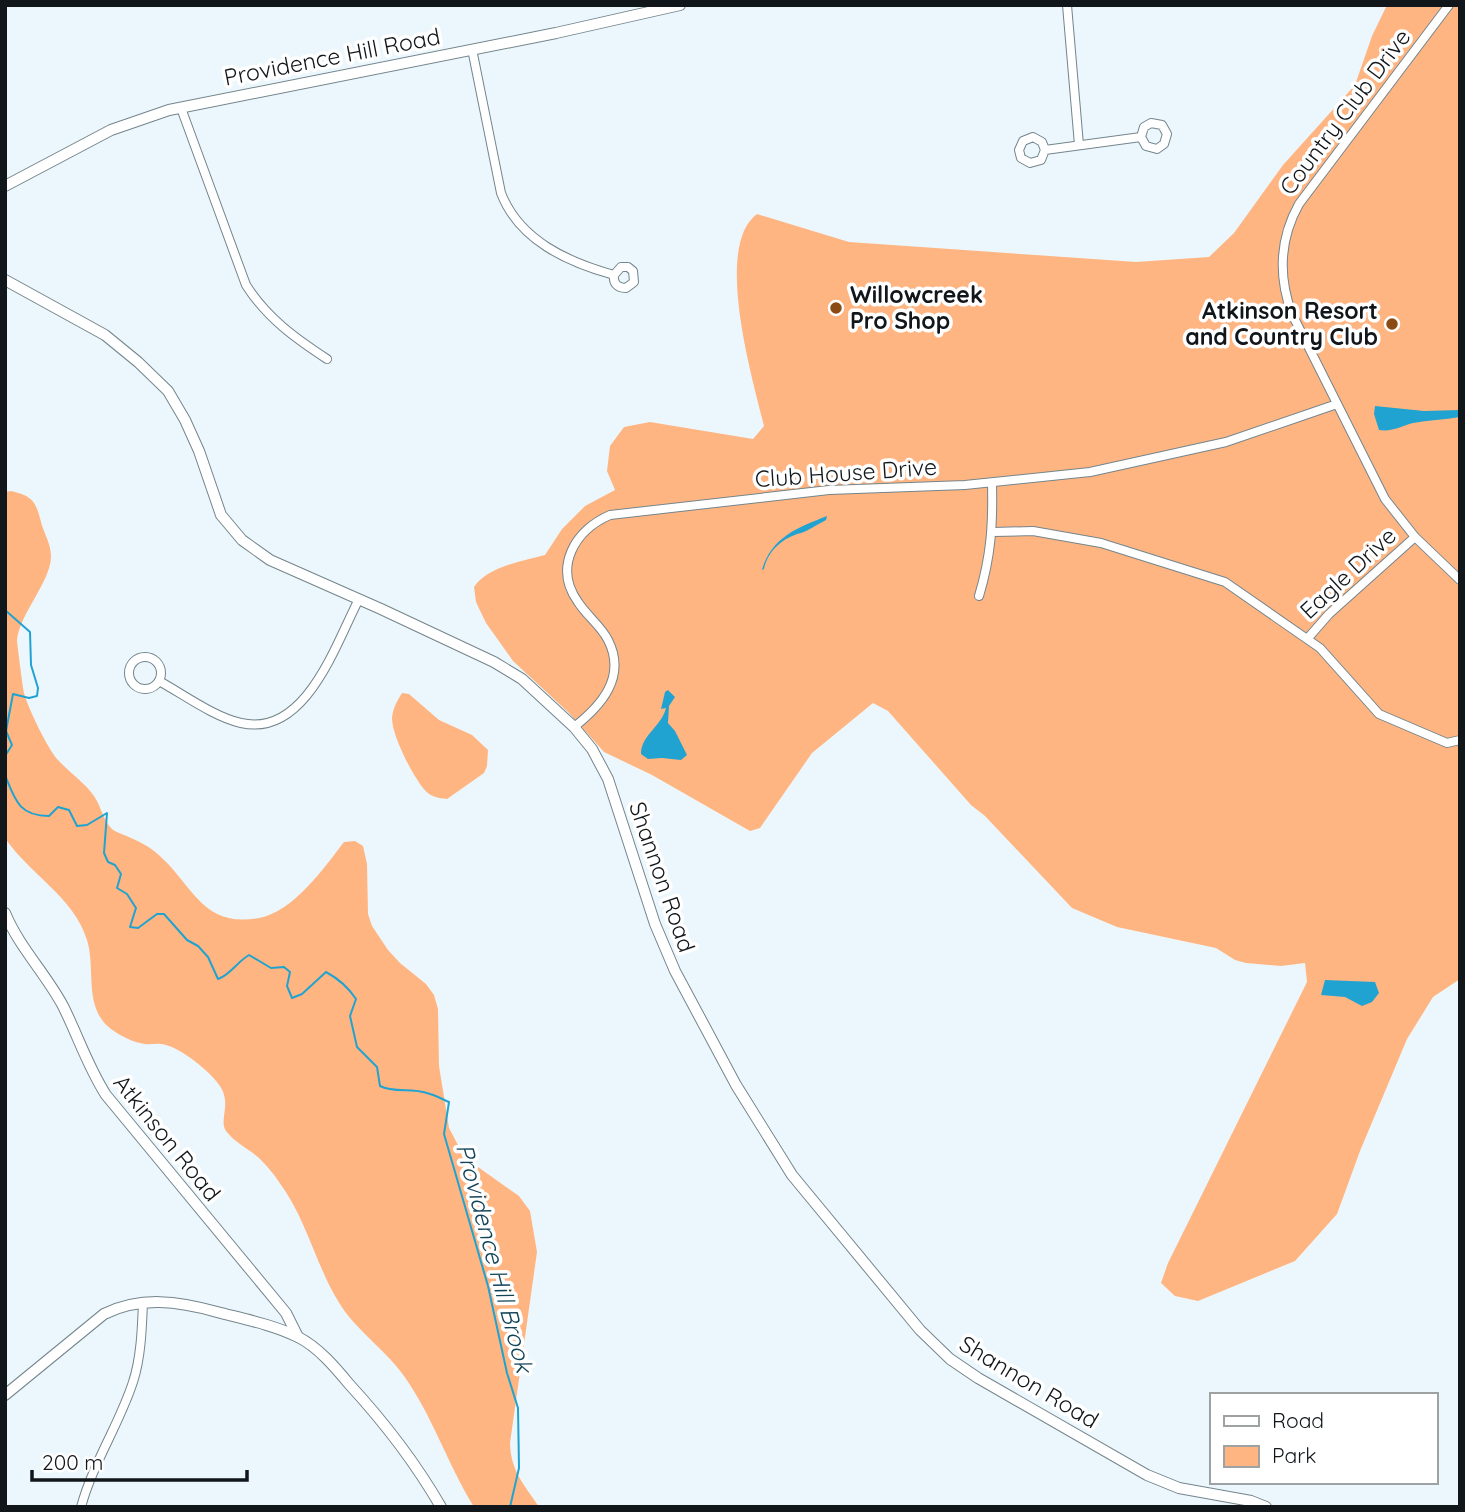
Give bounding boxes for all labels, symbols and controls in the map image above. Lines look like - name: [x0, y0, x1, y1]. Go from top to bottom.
- street label: Providence Hill Road: [221, 21, 443, 92]
- street label: Country Club Drive: [1273, 23, 1416, 200]
- place label: Willowcreek Pro Shop: [850, 280, 983, 335]
- place label: Atkinson Resort and Country Club: [1185, 296, 1378, 351]
- marker: Willowcreek Pro Shop: [828, 300, 844, 316]
- marker: Atkinson Resort and Country Club: [1384, 316, 1400, 332]
- street label: Club House Drive: [754, 452, 938, 493]
- street label: Eagle Drive: [1294, 521, 1402, 625]
- street label: Shannon Road: [623, 798, 702, 956]
- street label: Atkinson Road: [108, 1069, 227, 1207]
- water label: Providence Hill Brook: [450, 1140, 541, 1378]
- street label: Shannon Road: [954, 1329, 1104, 1434]
- legend: [1210, 1393, 1437, 1484]
- text: Road: [1272, 1407, 1324, 1433]
- scale bar: [32, 1438, 247, 1482]
- text: Park: [1272, 1442, 1316, 1468]
- text: 200 m: [42, 1449, 104, 1475]

